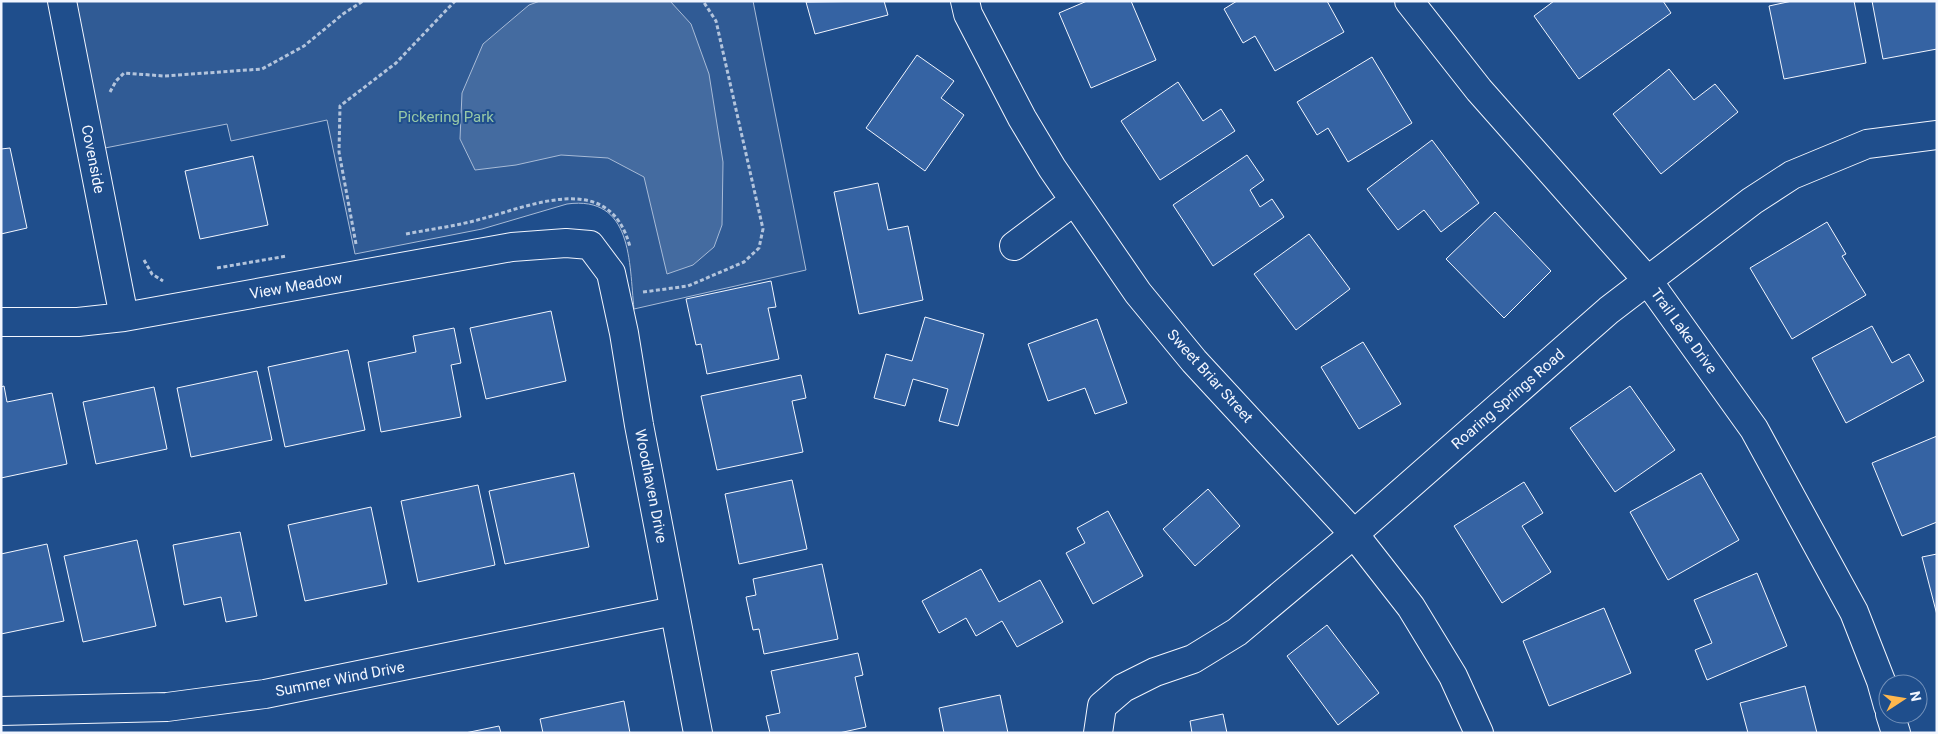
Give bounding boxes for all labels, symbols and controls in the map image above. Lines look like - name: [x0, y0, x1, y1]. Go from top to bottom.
- park label: Pickering Park: [398, 108, 494, 126]
- street label: Covenside: [78, 123, 108, 195]
- street label: View Meadow: [248, 269, 344, 303]
- street label: Trail Lake Drive: [1647, 285, 1721, 377]
- street label: Sweet Briar Street: [1163, 326, 1257, 426]
- street label: Roaring Springs Road: [1448, 345, 1568, 453]
- street label: Woodhaven Drive: [631, 427, 671, 545]
- street label: Summer Wind Drive: [274, 658, 406, 700]
- north arrow: [1878, 674, 1928, 724]
- text: N: [1907, 690, 1925, 703]

